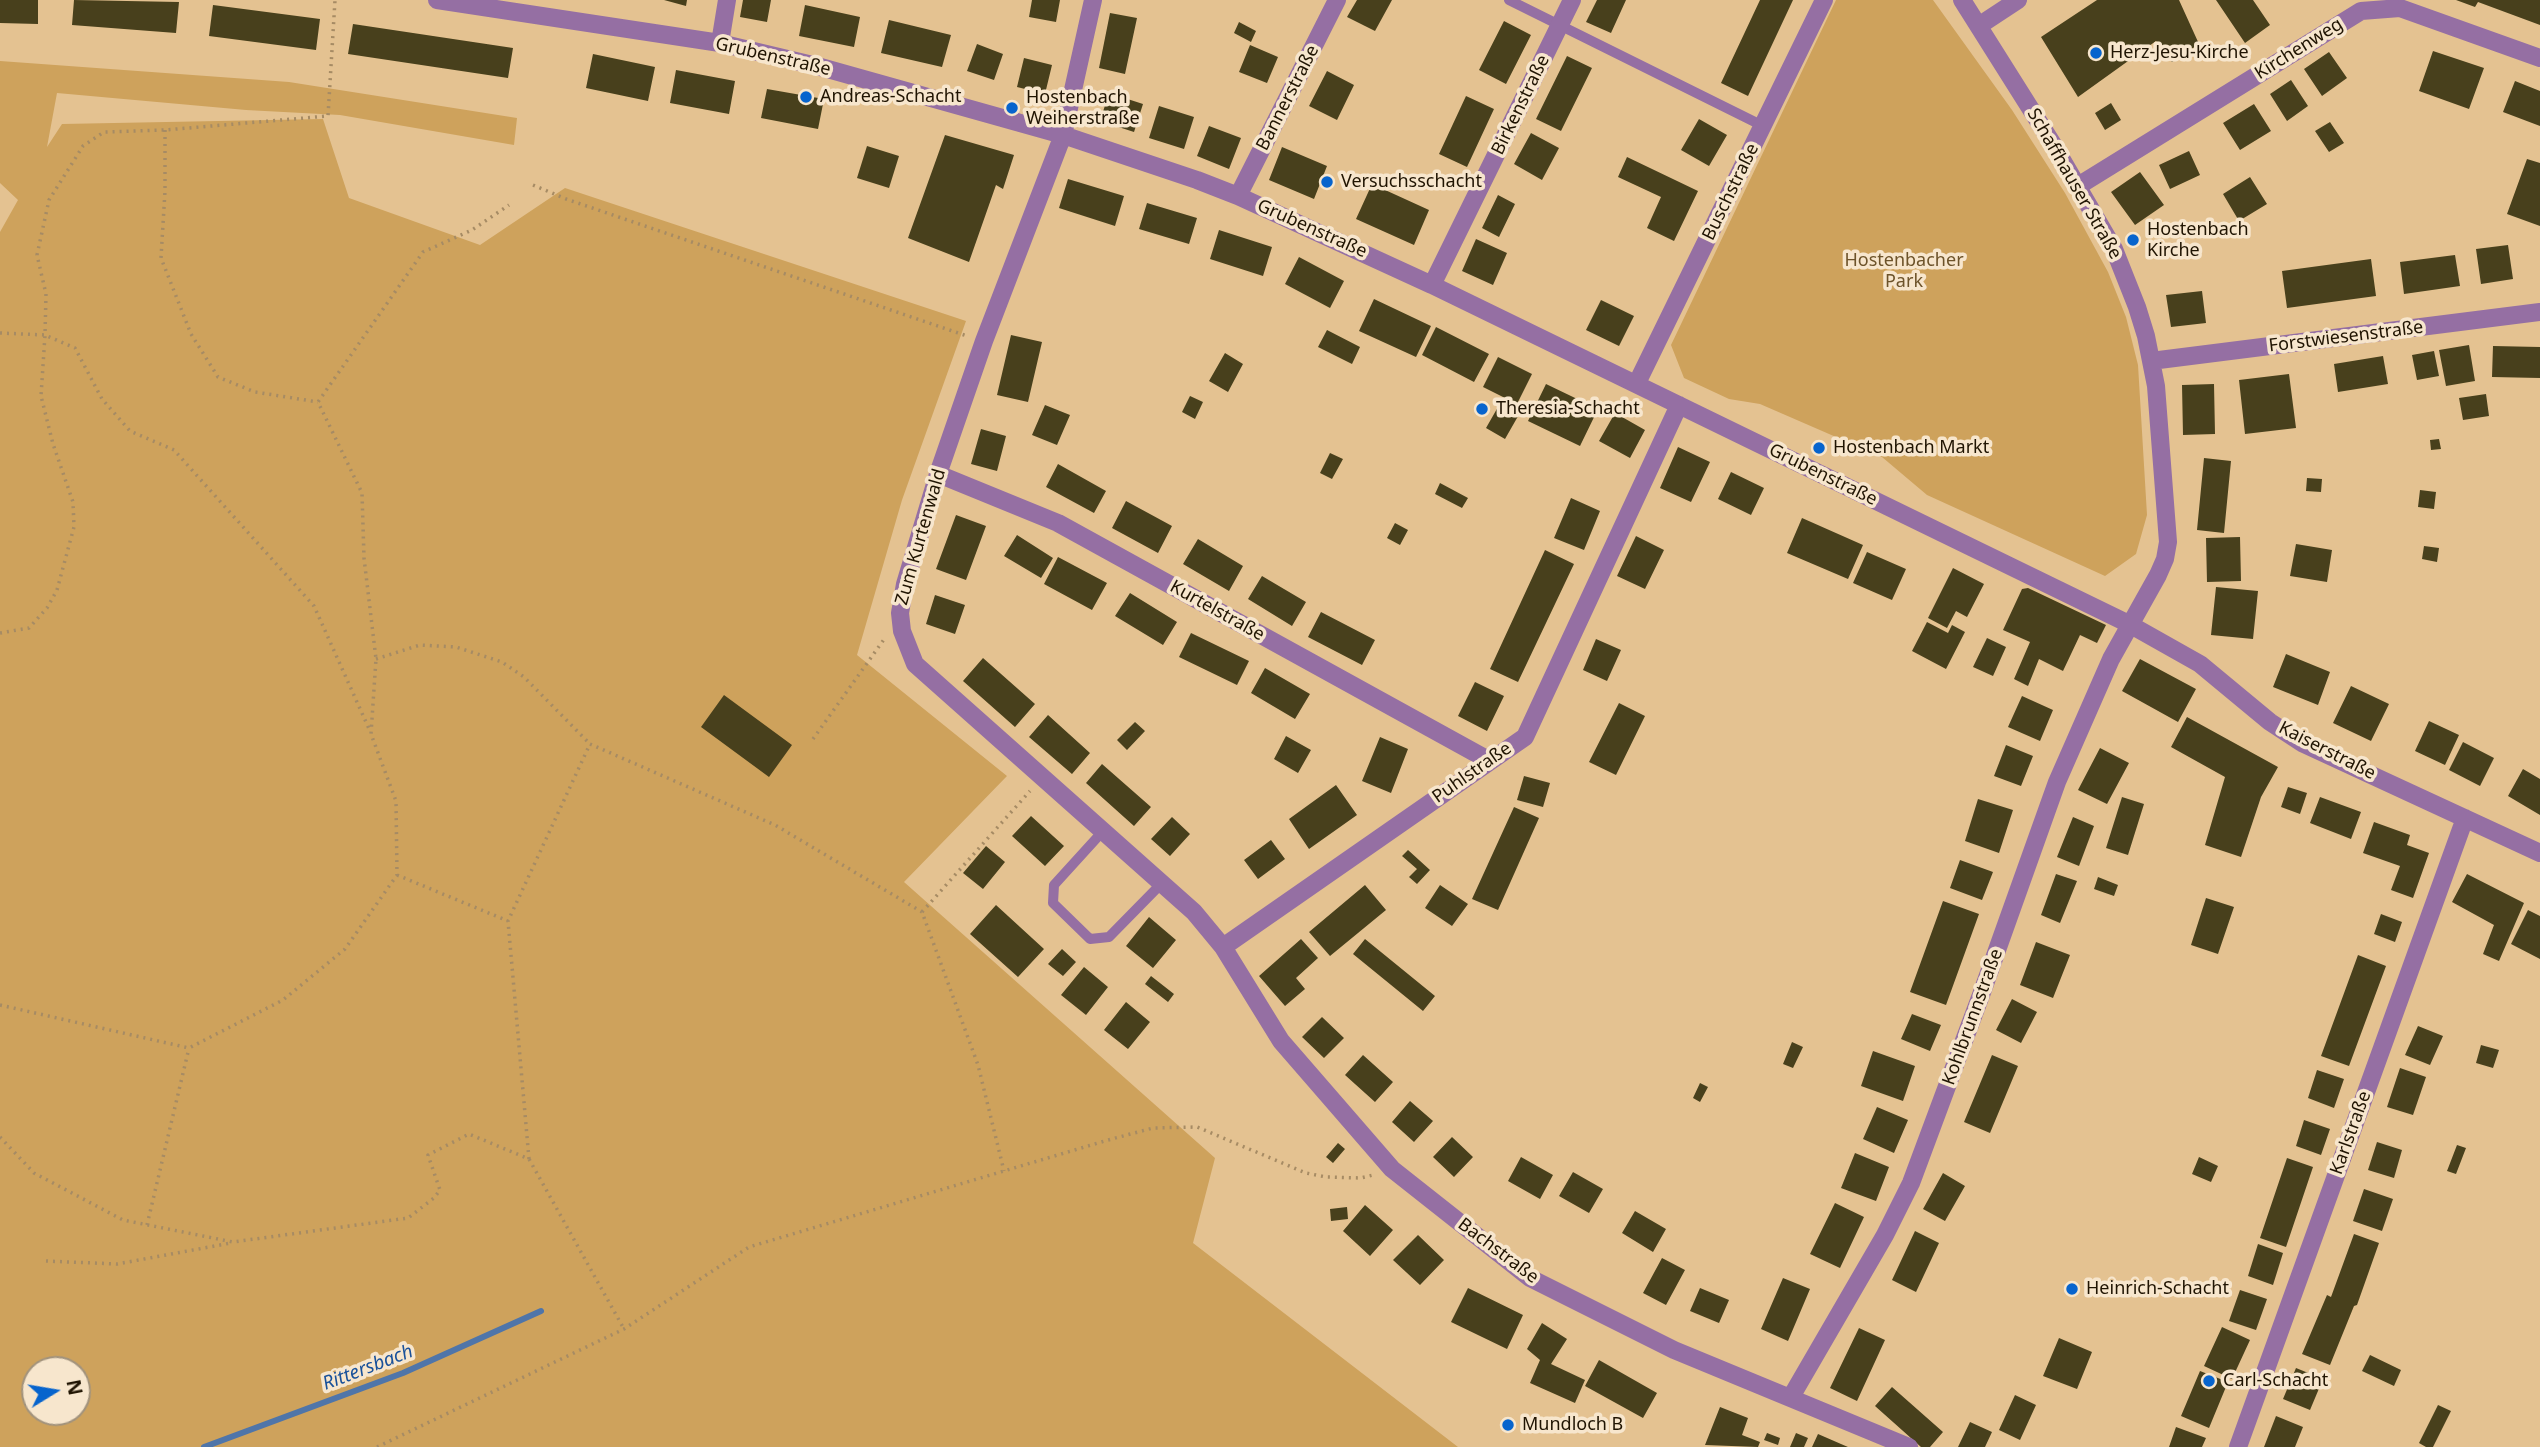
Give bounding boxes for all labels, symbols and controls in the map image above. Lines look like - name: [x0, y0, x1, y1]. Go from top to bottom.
- street label: Kirchenweg: [2251, 14, 2347, 84]
- street label: Grubenstraße: [713, 33, 833, 81]
- street label: Bannerstraße: [1252, 42, 1324, 154]
- place label: Herz-Jesu-Kirche: [2110, 42, 2249, 64]
- marker: Herz-Jesu-Kirche: [2088, 45, 2104, 61]
- street label: Birkenstraße: [1488, 52, 1554, 158]
- place label: Andreas-Schacht: [820, 86, 961, 108]
- place label: Hostenbach Weiherstraße: [1026, 87, 1140, 130]
- marker: Andreas-Schacht: [798, 89, 814, 105]
- marker: Hostenbach Weiherstraße: [1004, 100, 1020, 116]
- street label: Schaffhauser Straße: [2022, 105, 2126, 263]
- street label: Buschstraße: [1698, 140, 1764, 244]
- place label: Versuchsschacht: [1341, 171, 1482, 193]
- marker: Versuchsschacht: [1319, 174, 1335, 190]
- street label: Grubenstraße: [1254, 195, 1370, 263]
- place label: Hostenbach Kirche: [2147, 219, 2249, 262]
- marker: Hostenbach Kirche: [2125, 232, 2141, 248]
- park label: Hostenbacher Park: [1844, 250, 1964, 292]
- street label: Forstwiesenstraße: [2268, 317, 2424, 357]
- place label: Theresia-Schacht: [1496, 398, 1640, 420]
- marker: Theresia-Schacht: [1474, 401, 1490, 417]
- place label: Hostenbach Markt: [1833, 437, 1989, 459]
- street label: Grubenstraße: [1765, 439, 1881, 511]
- marker: Hostenbach Markt: [1811, 440, 1827, 456]
- street label: Zum Kurtenwald: [891, 467, 951, 607]
- street label: Kurtelstraße: [1166, 576, 1268, 646]
- street label: Kaiserstraße: [2275, 717, 2379, 785]
- street label: Puhlstraße: [1428, 738, 1516, 808]
- street label: Kohlbrunnstraße: [1938, 946, 2008, 1088]
- street label: Karlstraße: [2326, 1088, 2376, 1178]
- street label: Bachstraße: [1453, 1214, 1543, 1288]
- place label: Heinrich-Schacht: [2086, 1278, 2229, 1300]
- marker: Heinrich-Schacht: [2064, 1281, 2080, 1297]
- water label: Rittersbach: [320, 1340, 416, 1396]
- north arrow: [21, 1356, 91, 1426]
- place label: Carl-Schacht: [2223, 1370, 2328, 1392]
- marker: Carl-Schacht: [2201, 1373, 2217, 1389]
- text: N: [60, 1377, 89, 1397]
- place label: Mundloch B: [1522, 1414, 1623, 1436]
- marker: Mundloch B: [1500, 1417, 1516, 1433]

